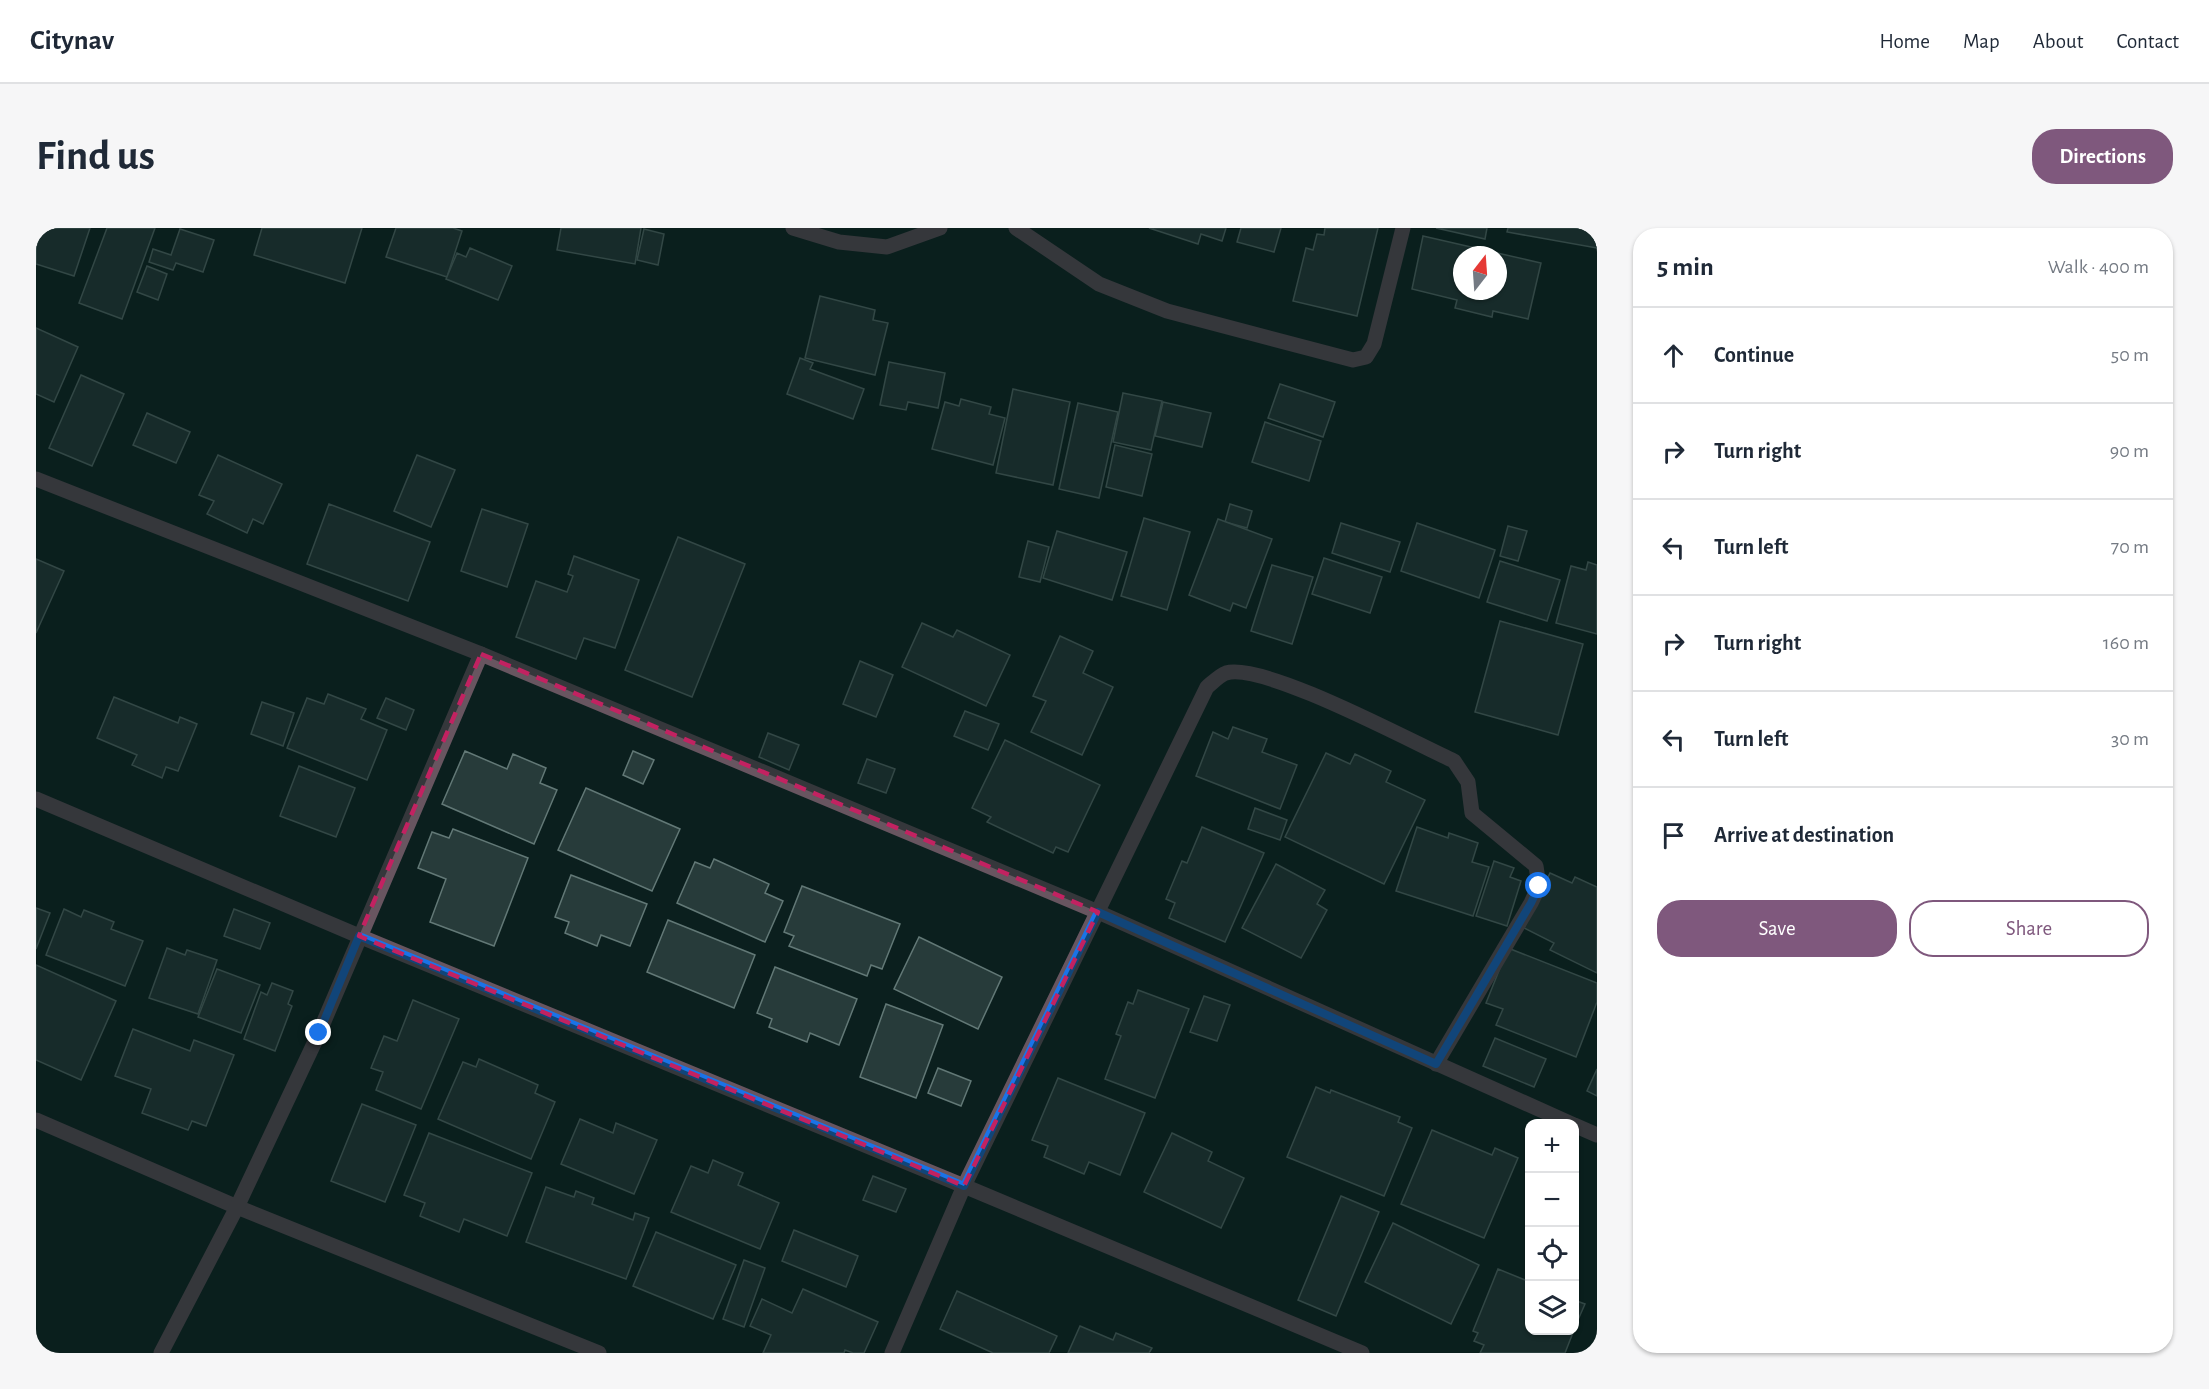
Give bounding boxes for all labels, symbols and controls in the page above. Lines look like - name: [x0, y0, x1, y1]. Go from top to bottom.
- text: Citynav: [30, 27, 114, 55]
- text: Home: [1879, 31, 1930, 52]
- text: Map: [1963, 31, 2000, 52]
- text: About: [2033, 31, 2083, 52]
- text: Contact: [2116, 31, 2179, 52]
- button: Directions: [2032, 129, 2173, 184]
- text: Find us: [36, 135, 155, 177]
- north arrow: [1453, 246, 1507, 300]
- text: 5 min: [1657, 254, 1714, 280]
- text: Walk · 400 m: [2048, 257, 2149, 277]
- icon: ahead: [1657, 339, 1690, 372]
- text: Continue: [1714, 344, 1794, 366]
- text: 50 m: [2111, 345, 2149, 365]
- icon: right: [1657, 435, 1690, 468]
- text: Turn right: [1714, 440, 1801, 462]
- text: 90 m: [2110, 441, 2149, 461]
- icon: left: [1657, 531, 1690, 564]
- text: Turn left: [1714, 536, 1788, 558]
- text: 70 m: [2111, 537, 2149, 557]
- icon: right: [1657, 627, 1690, 660]
- text: Turn right: [1714, 632, 1801, 654]
- text: 160 m: [2103, 633, 2149, 653]
- icon: left: [1657, 723, 1690, 756]
- text: Turn left: [1714, 728, 1788, 750]
- text: 30 m: [2111, 729, 2149, 749]
- icon: arrive: [1657, 819, 1690, 852]
- text: Arrive at destination: [1714, 824, 1894, 846]
- route start: [1525, 872, 1551, 898]
- button: Save: [1657, 900, 1897, 957]
- button: Share: [1909, 900, 2149, 957]
- route end: [305, 1019, 331, 1045]
- map controls: [1525, 1119, 1579, 1335]
- button: +: [1525, 1119, 1579, 1173]
- button: −: [1525, 1173, 1579, 1227]
- button: locate: [1525, 1227, 1579, 1281]
- button: layers: [1525, 1281, 1579, 1335]

